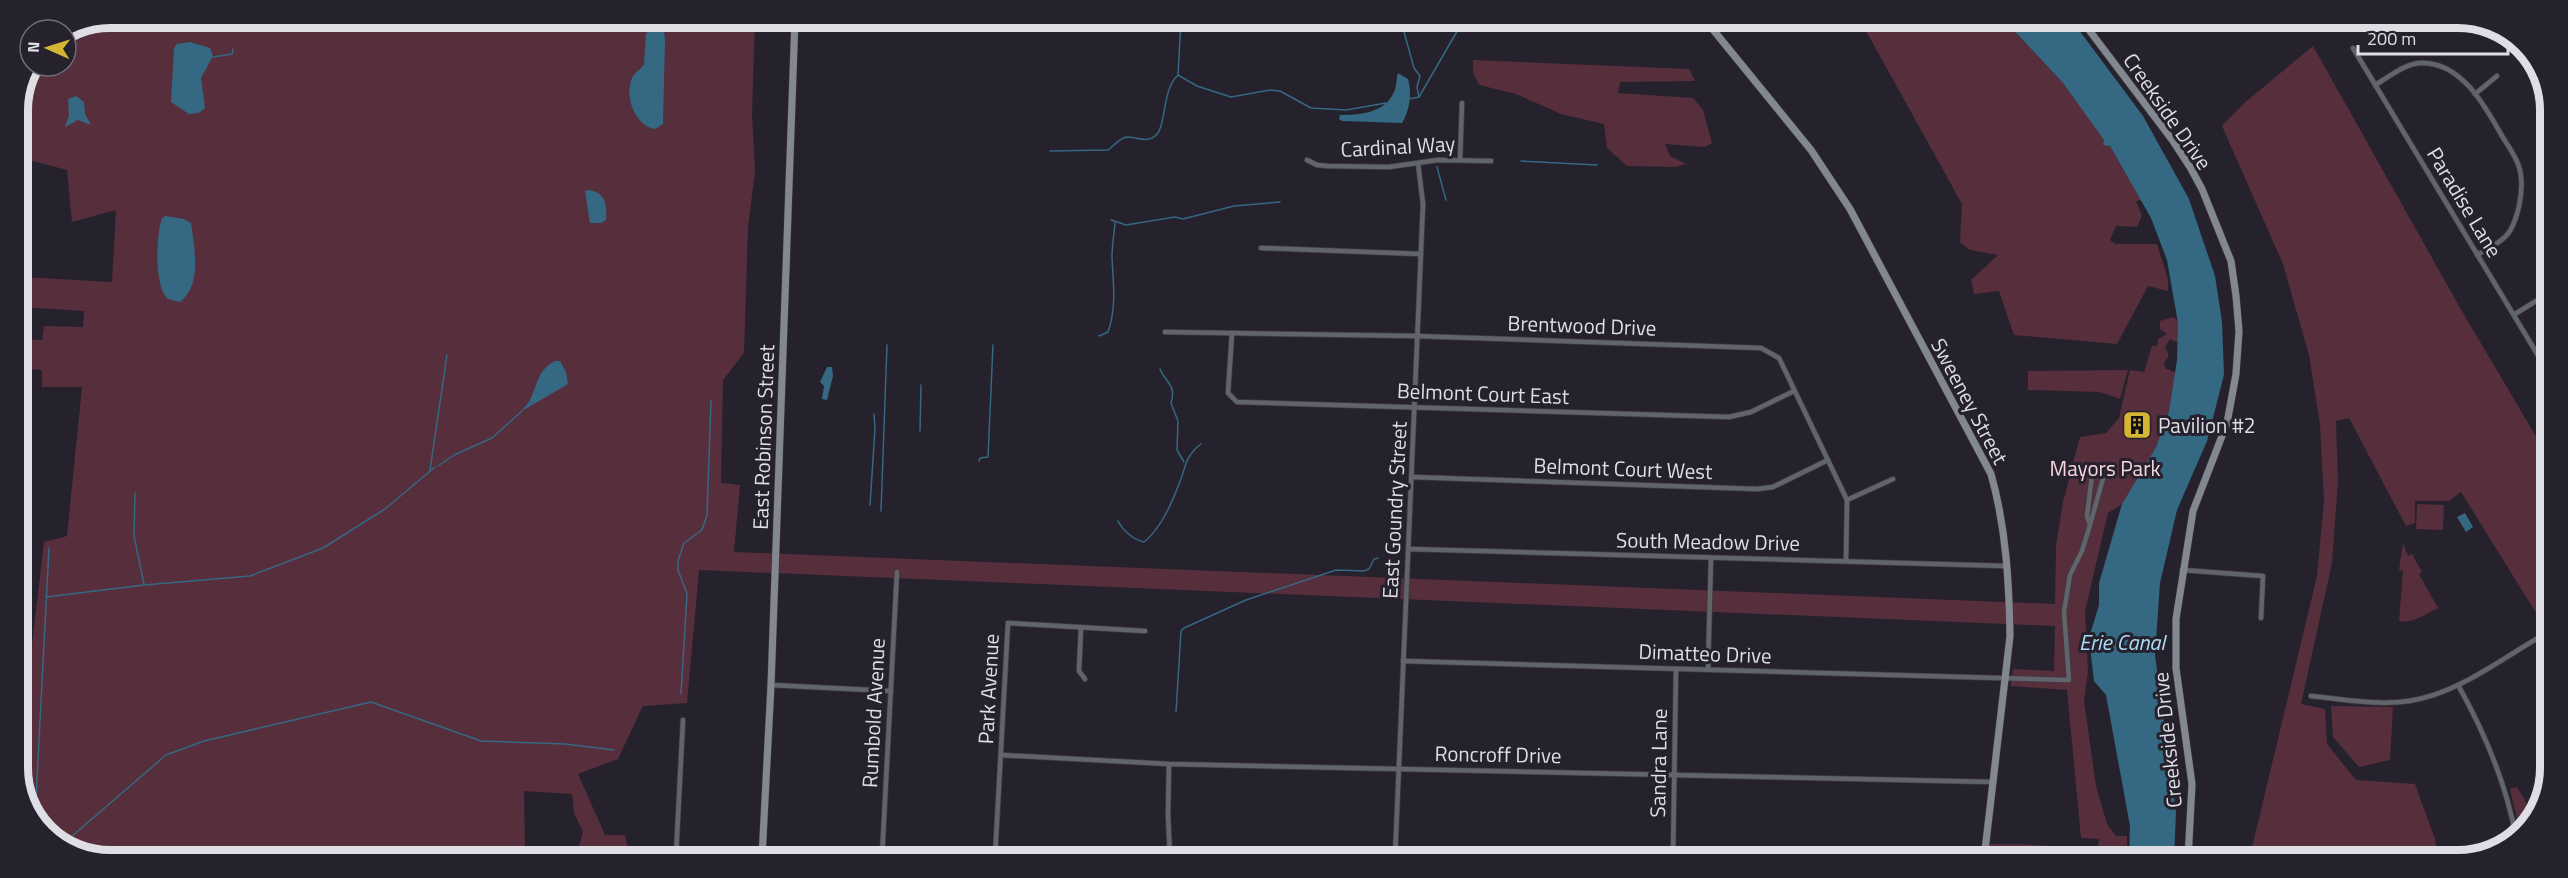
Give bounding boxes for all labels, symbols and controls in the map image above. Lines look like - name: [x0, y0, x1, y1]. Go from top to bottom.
- north arrow: [18, 18, 78, 78]
- scale bar: [2358, 18, 2508, 56]
- text: 200 m: [2367, 25, 2416, 52]
- text: N: [21, 41, 45, 53]
- street label: Creekside Drive: [2116, 46, 2220, 176]
- street label: Cardinal Way: [1340, 127, 1456, 165]
- street label: Paradise Lane: [2419, 141, 2511, 263]
- street label: Brentwood Drive: [1507, 306, 1657, 344]
- street label: Sweeney Street: [1923, 332, 2017, 470]
- street label: East Robinson Street: [744, 343, 782, 530]
- street label: Belmont Court East: [1396, 374, 1570, 412]
- building icon: Pavilion #2: [2121, 409, 2153, 441]
- place label: Pavilion #2: [2158, 409, 2255, 441]
- street label: East Goundry Street: [1373, 420, 1415, 600]
- street label: Belmont Court West: [1533, 449, 1714, 487]
- park label: Mayors Park: [2050, 452, 2160, 484]
- street label: South Meadow Drive: [1616, 523, 1800, 559]
- water label: Erie Canal: [2079, 625, 2167, 659]
- street label: Park Avenue: [969, 633, 1007, 745]
- street label: Dimatteo Drive: [1638, 635, 1772, 671]
- street label: Rumbold Avenue: [853, 637, 893, 789]
- street label: Creekside Drive: [2144, 671, 2190, 809]
- street label: Sandra Lane: [1641, 708, 1675, 818]
- street label: Roncroff Drive: [1434, 737, 1562, 771]

